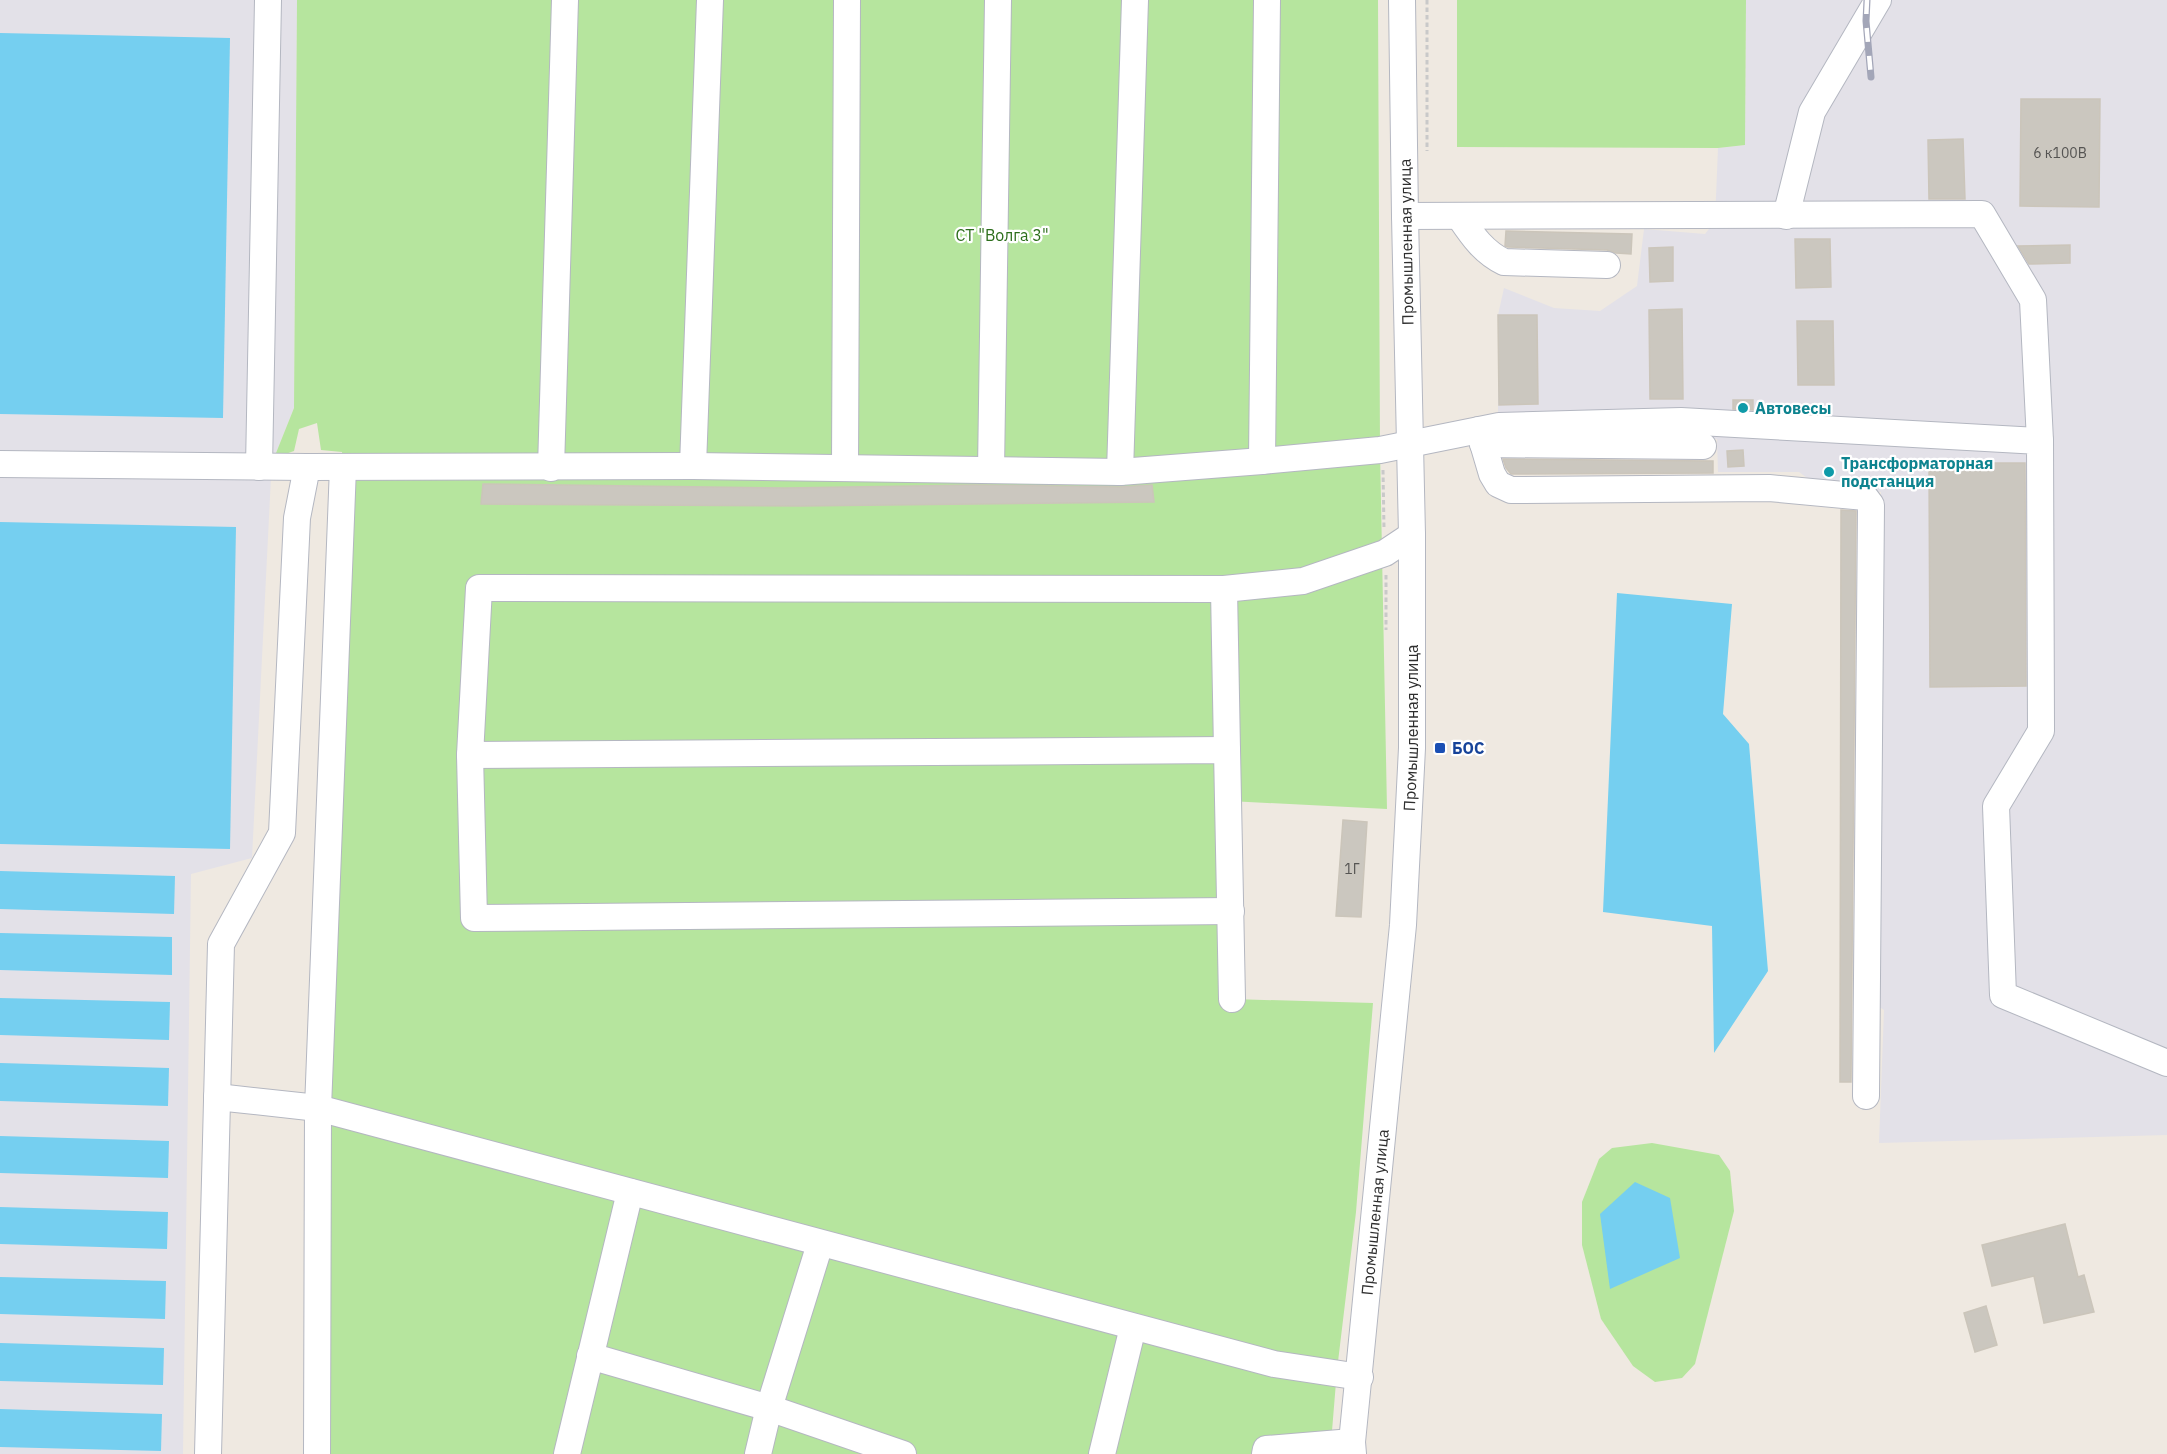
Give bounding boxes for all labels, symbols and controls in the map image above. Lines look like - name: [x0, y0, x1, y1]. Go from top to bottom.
- house number: 6 к100В: [2033, 144, 2087, 162]
- street label: Промышленная улица: [1395, 158, 1417, 325]
- park label: СТ "Волга 3": [955, 225, 1049, 245]
- place label: Автовесы: [1755, 398, 1831, 418]
- marker: Автовесы: [1736, 401, 1750, 415]
- place label: Трансформаторная подстанция: [1841, 453, 1993, 491]
- marker: Трансформаторная подстанция: [1822, 465, 1836, 479]
- street label: Промышленная улица: [1399, 644, 1422, 812]
- place label: БОС: [1452, 738, 1484, 758]
- marker: БОС: [1433, 741, 1447, 755]
- house number: 1Г: [1344, 860, 1360, 878]
- street label: Промышленная улица: [1357, 1128, 1393, 1296]

